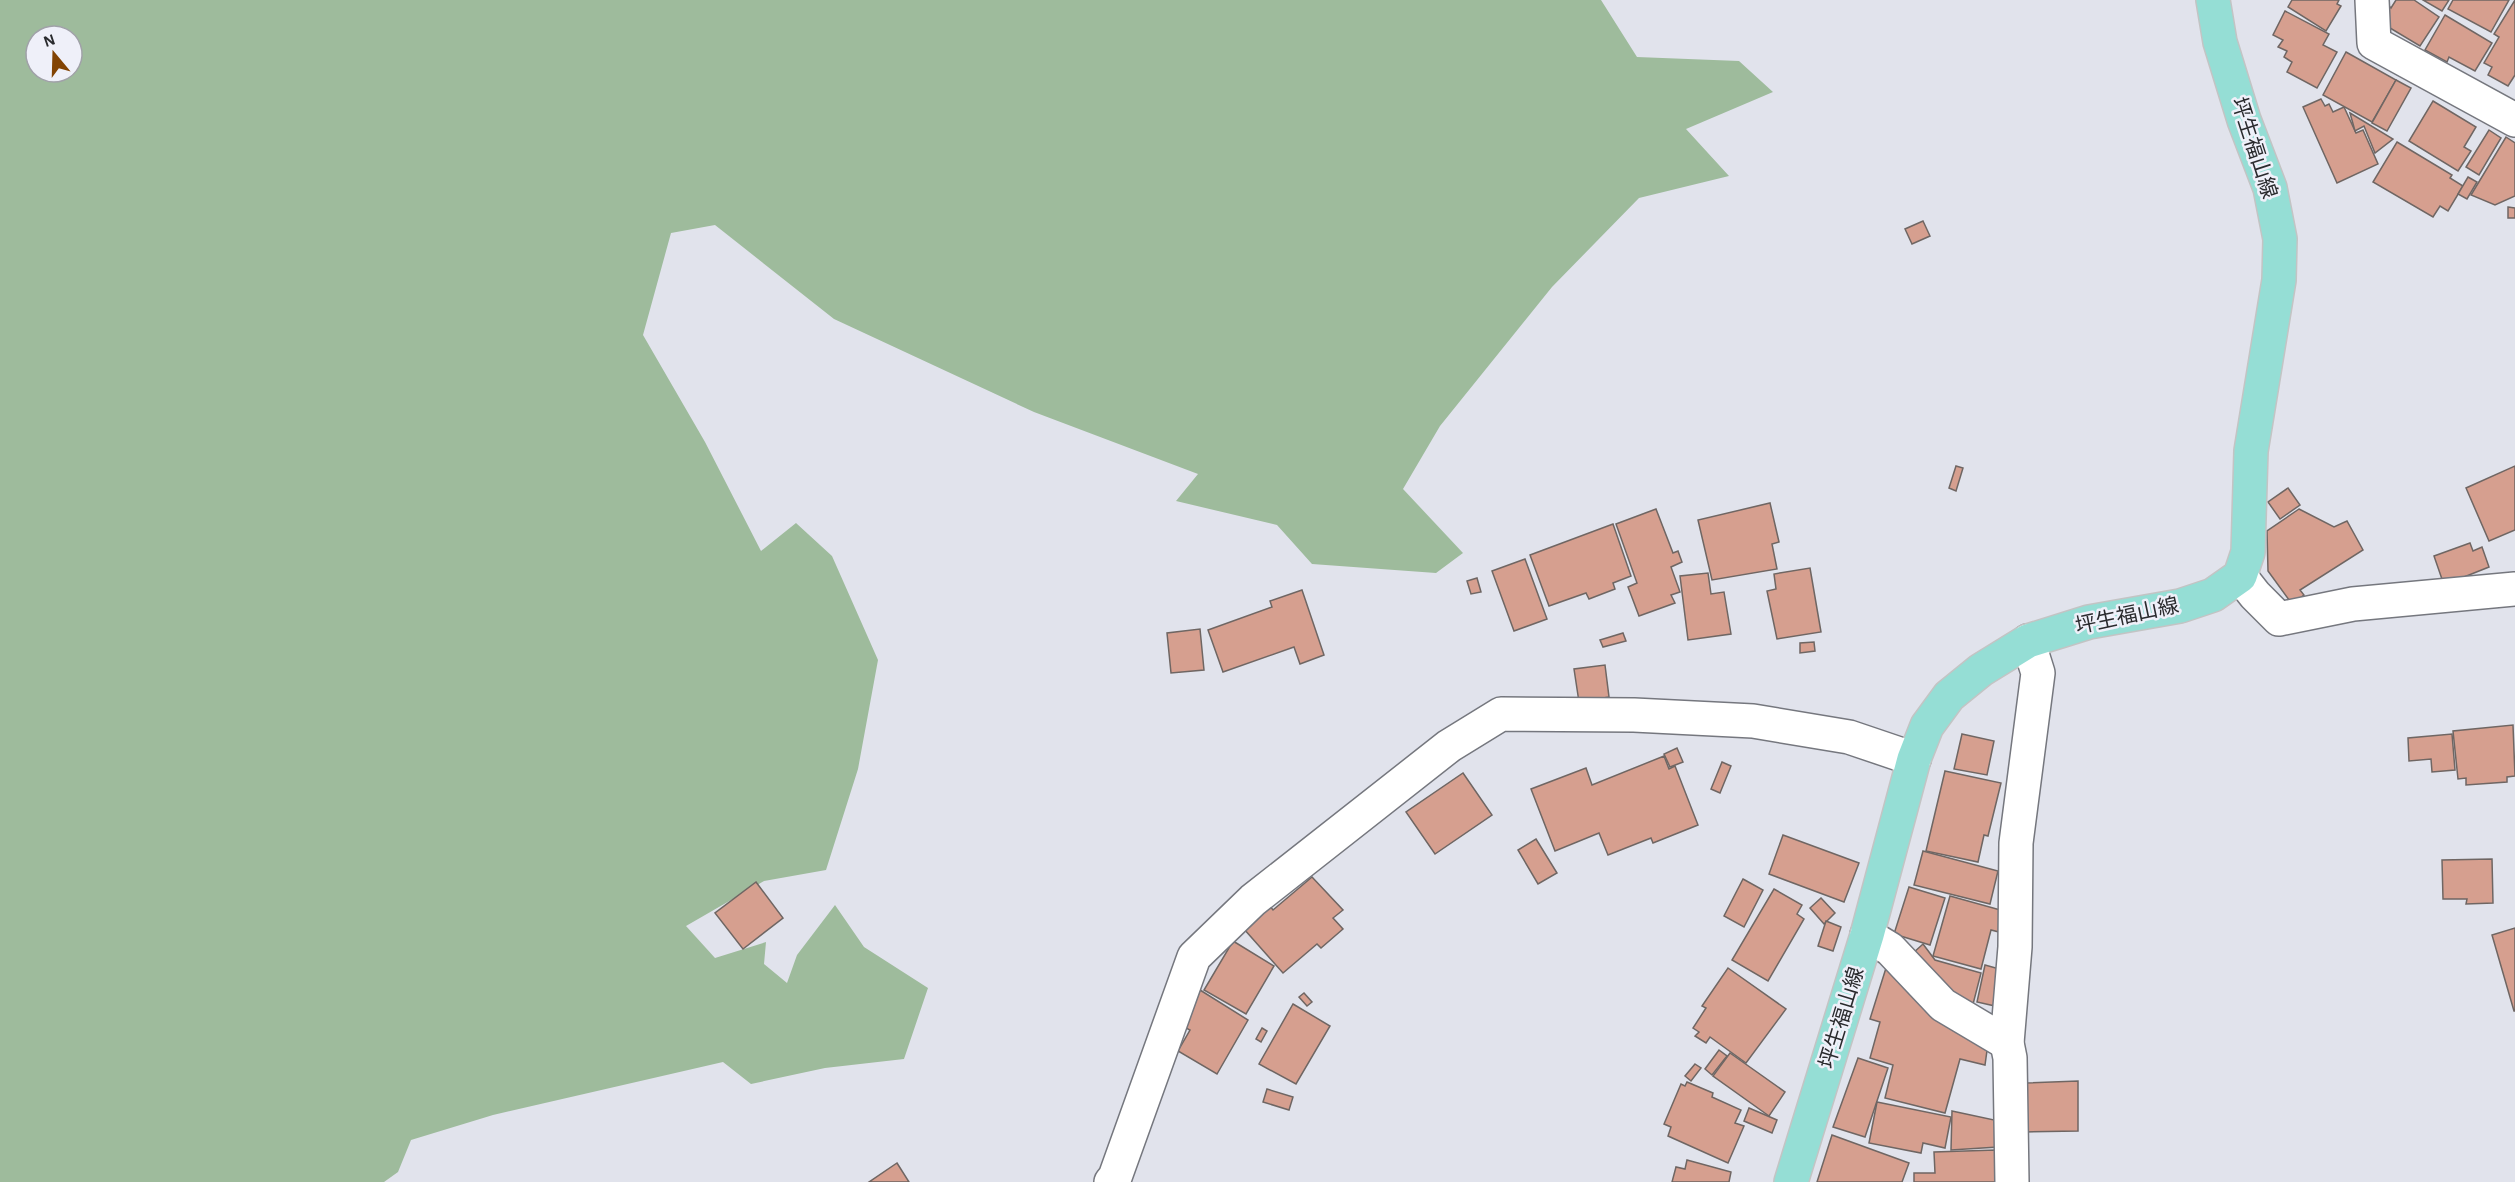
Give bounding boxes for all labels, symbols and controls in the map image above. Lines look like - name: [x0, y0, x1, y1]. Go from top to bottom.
- north arrow: [24, 24, 84, 84]
- text: N: [42, 31, 57, 50]
- street label: 坪生福山線: [2228, 95, 2281, 201]
- street label: 坪生福山線: [2073, 594, 2181, 637]
- street label: 坪生福山線: [1816, 964, 1867, 1071]

